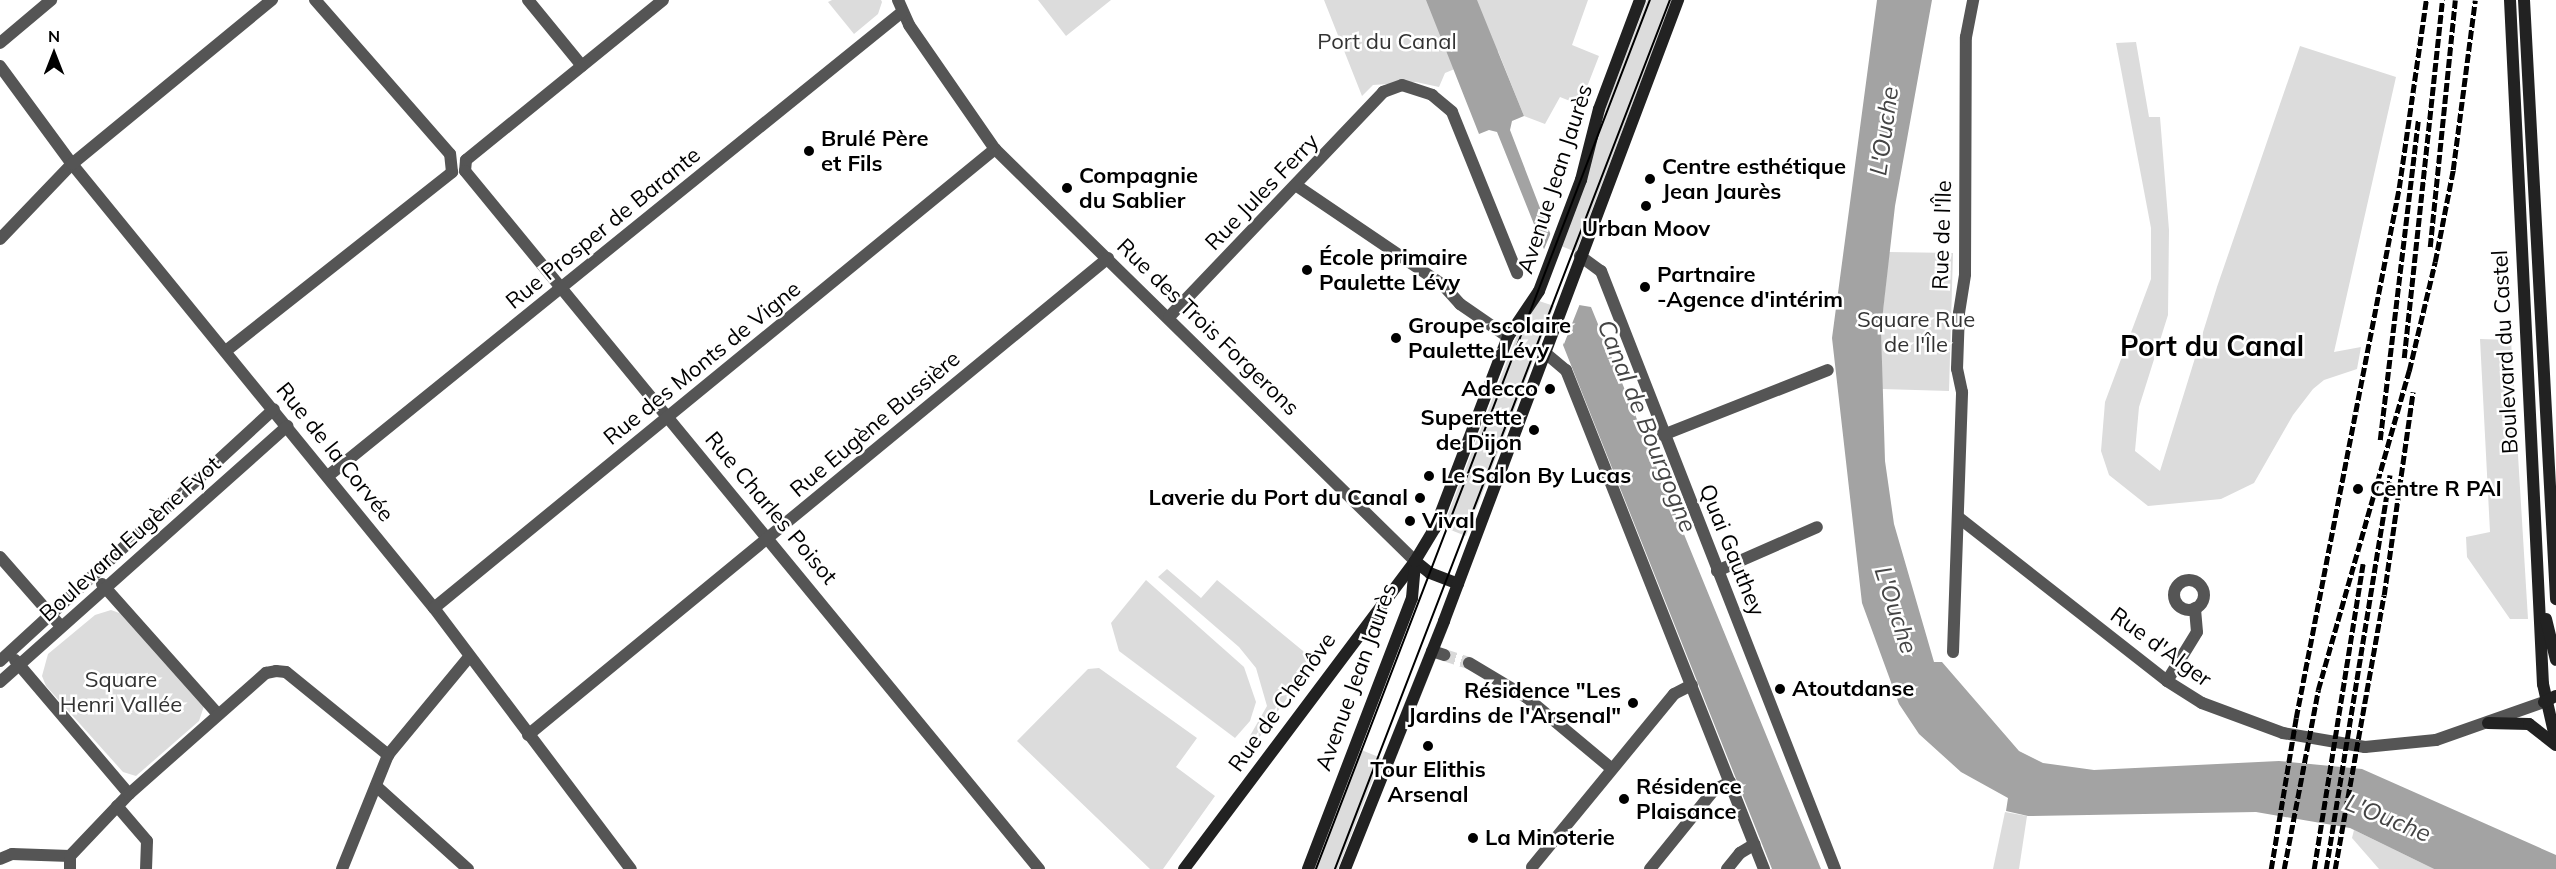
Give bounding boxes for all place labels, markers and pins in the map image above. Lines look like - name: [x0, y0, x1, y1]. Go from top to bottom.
- place label: Brulé Père et Fils: [821, 125, 928, 176]
- marker: Brulé Père et Fils: [802, 144, 816, 158]
- place label: Centre esthétique Jean Jaurès: [1662, 153, 1846, 204]
- place label: Compagnie du Sablier: [1079, 162, 1198, 214]
- marker: Centre esthétique Jean Jaurès: [1643, 172, 1657, 186]
- marker: Compagnie du Sablier: [1060, 181, 1074, 195]
- marker: Urban Moov: [1639, 199, 1653, 213]
- place label: Urban Moov: [1582, 216, 1710, 242]
- place label: École primaire Paulette Lévy: [1319, 244, 1467, 296]
- place label: Partnaire -Agence d'intérim: [1657, 261, 1843, 312]
- marker: École primaire Paulette Lévy: [1300, 263, 1314, 277]
- marker: Partnaire -Agence d'intérim: [1638, 280, 1652, 294]
- place label: Groupe scolaire Paulette Lévy: [1408, 312, 1571, 364]
- marker: Groupe scolaire Paulette Lévy: [1389, 331, 1403, 345]
- place label: Adecco: [1461, 376, 1538, 402]
- marker: Adecco: [1543, 382, 1557, 396]
- place label: Superette de Dijon: [1421, 404, 1522, 456]
- marker: Superette de Dijon: [1527, 423, 1541, 437]
- place label: Le Salon By Lucas: [1441, 463, 1631, 489]
- marker: Le Salon By Lucas: [1422, 469, 1436, 483]
- place label: Centre R PAI: [2370, 476, 2502, 502]
- marker: Centre R PAI: [2351, 482, 2365, 496]
- place label: Laverie du Port du Canal: [1149, 485, 1408, 511]
- marker: Laverie du Port du Canal: [1413, 491, 1427, 505]
- place label: Vival: [1422, 508, 1475, 534]
- marker: Vival: [1403, 514, 1417, 528]
- place label: Atoutdanse: [1792, 676, 1914, 702]
- place label: Résidence "Les Jardins de l'Arsenal": [1408, 677, 1621, 728]
- marker: Atoutdanse: [1773, 682, 1787, 696]
- marker: Résidence "Les Jardins de l'Arsenal": [1626, 696, 1640, 710]
- marker: Tour Elithis Arsenal: [1421, 739, 1435, 753]
- place label: Tour Elithis Arsenal: [1370, 756, 1486, 807]
- place label: Résidence Plaisance: [1636, 773, 1742, 824]
- marker: Résidence Plaisance: [1617, 792, 1631, 806]
- place label: La Minoterie: [1485, 825, 1615, 851]
- marker: La Minoterie: [1466, 831, 1480, 845]

